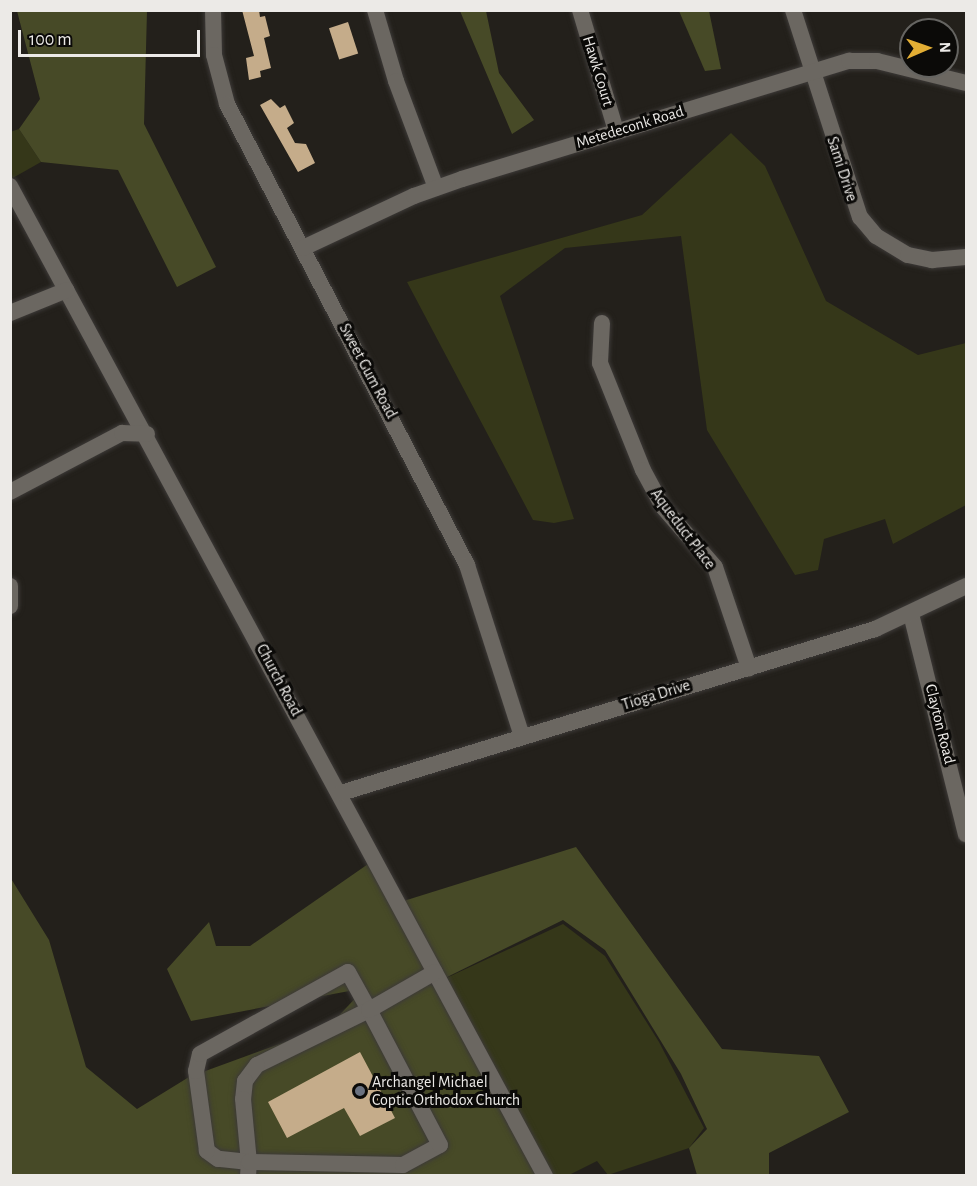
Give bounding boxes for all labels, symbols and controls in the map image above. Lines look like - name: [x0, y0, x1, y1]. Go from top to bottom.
- scale bar: [21, 18, 202, 56]
- north arrow: [899, 18, 959, 78]
- text: 100 m: [29, 31, 72, 49]
- street label: Hawk Court: [578, 33, 618, 109]
- text: N: [937, 42, 953, 53]
- street label: Metedeconk Road: [574, 102, 686, 152]
- street label: Sami Drive: [823, 134, 861, 204]
- street label: Sweet Gum Road: [335, 320, 401, 422]
- street label: Aqueduct Place: [646, 485, 720, 573]
- street label: Church Road: [252, 641, 306, 719]
- street label: Tioga Drive: [620, 676, 692, 714]
- street label: Clayton Road: [921, 682, 959, 766]
- place label: Archangel Michael Coptic Orthodox Church: [372, 1072, 520, 1110]
- marker: Archangel Michael Coptic Orthodox Church: [353, 1084, 367, 1098]

